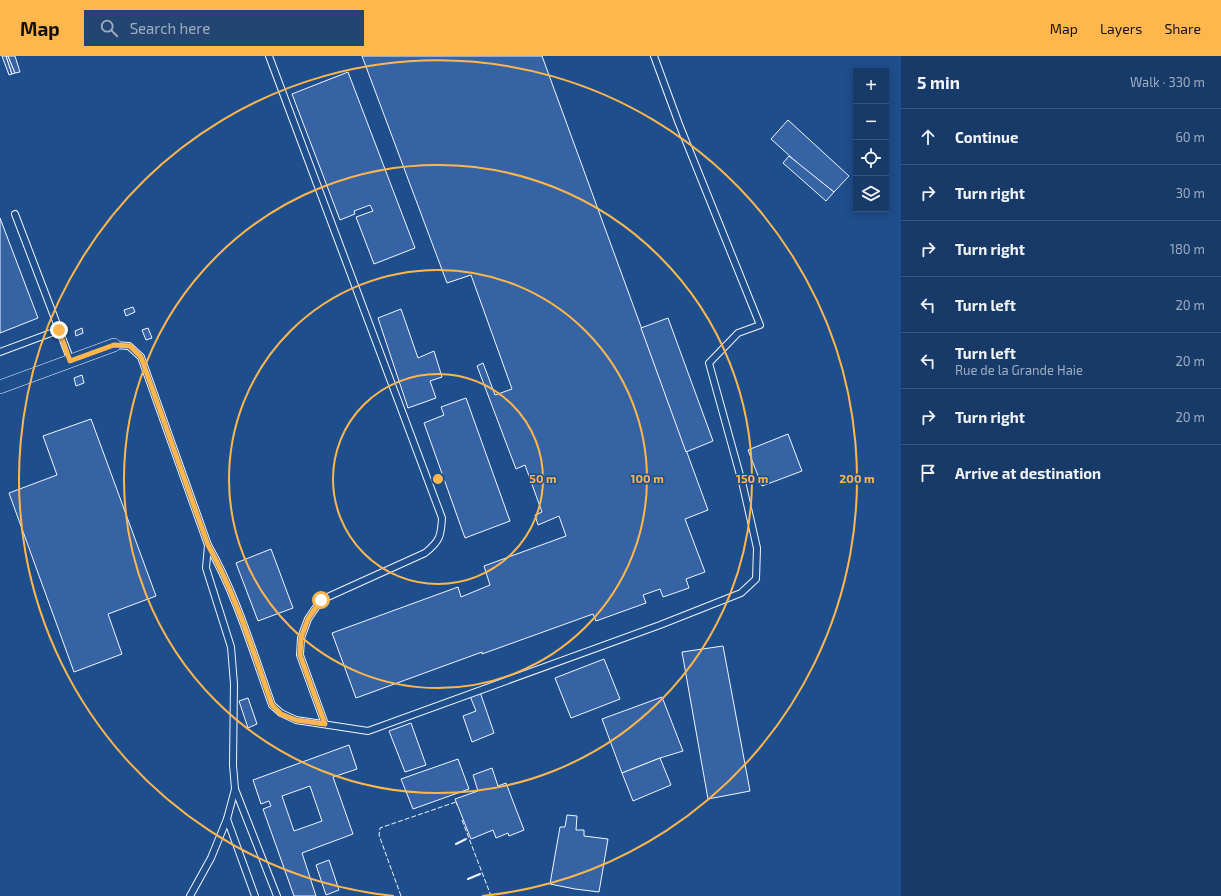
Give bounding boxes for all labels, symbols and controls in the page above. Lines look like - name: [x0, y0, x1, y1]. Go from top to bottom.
- search box: [84, 10, 364, 46]
- text: Map: [20, 17, 60, 40]
- icon: search: [98, 17, 120, 39]
- text: Search here: [130, 19, 210, 37]
- text: Map: [1050, 20, 1078, 37]
- text: Layers: [1100, 20, 1142, 37]
- text: Share: [1164, 20, 1201, 37]
- map controls: [853, 68, 889, 212]
- button: +: [853, 68, 889, 104]
- text: 5 min: [917, 72, 960, 92]
- text: Walk · 330 m: [1130, 74, 1205, 90]
- button: −: [853, 104, 889, 140]
- icon: ahead: [917, 126, 939, 148]
- text: Continue: [955, 128, 1018, 146]
- text: 60 m: [1175, 129, 1205, 145]
- button: locate: [853, 140, 889, 176]
- button: layers: [853, 176, 889, 212]
- icon: right: [917, 182, 939, 204]
- text: Turn right: [955, 184, 1025, 202]
- text: 30 m: [1176, 185, 1205, 201]
- icon: right: [917, 238, 939, 260]
- text: Turn right: [955, 240, 1025, 258]
- text: 180 m: [1170, 241, 1205, 257]
- icon: left: [917, 294, 939, 316]
- text: Turn left: [955, 296, 1016, 314]
- text: 20 m: [1176, 297, 1205, 313]
- route end: [50, 321, 68, 339]
- text: Turn left: [955, 344, 1016, 362]
- icon: left: [917, 350, 939, 372]
- text: 20 m: [1176, 353, 1205, 369]
- text: Rue de la Grande Haie: [955, 362, 1083, 378]
- icon: right: [917, 406, 939, 428]
- text: Turn right: [955, 408, 1025, 426]
- text: 20 m: [1176, 409, 1205, 425]
- icon: arrive: [917, 462, 939, 484]
- text: Arrive at destination: [955, 464, 1101, 482]
- text: 50 m: [529, 471, 557, 485]
- text: 100 m: [630, 471, 664, 485]
- text: 150 m: [736, 471, 768, 485]
- text: 200 m: [839, 471, 875, 485]
- centre of rings: [431, 472, 445, 486]
- route start: [312, 591, 330, 609]

